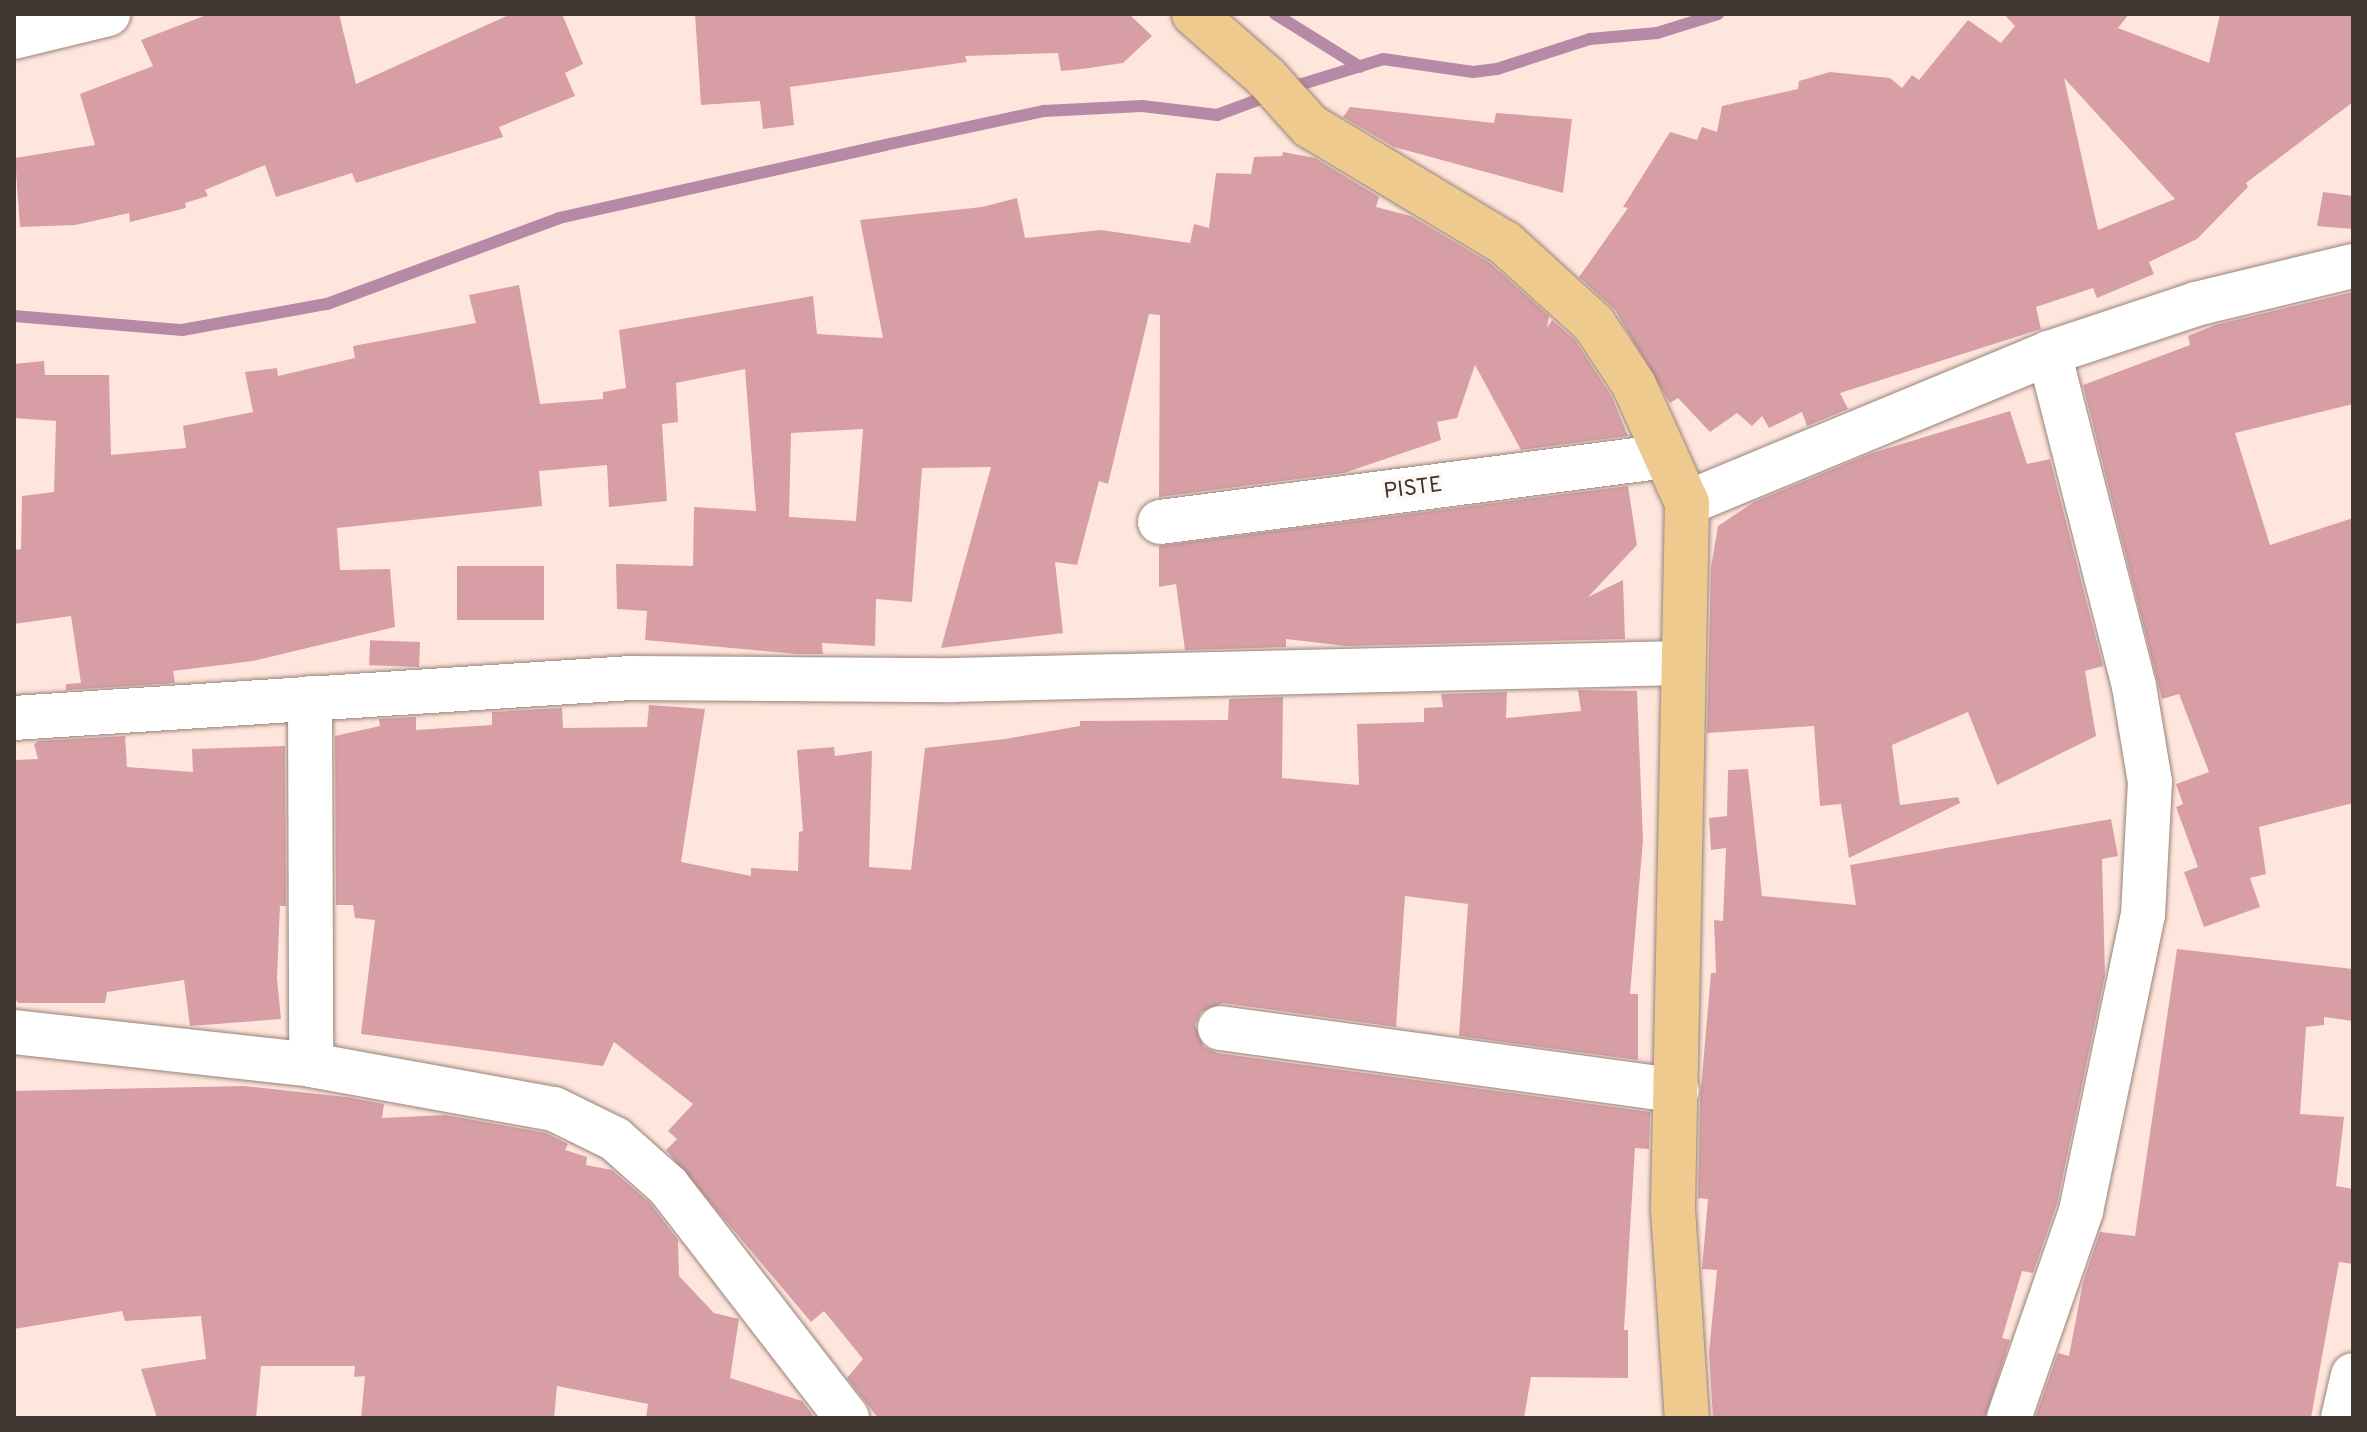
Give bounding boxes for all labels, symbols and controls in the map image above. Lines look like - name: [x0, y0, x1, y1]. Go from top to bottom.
- street label: PISTE: [1382, 472, 1444, 506]

